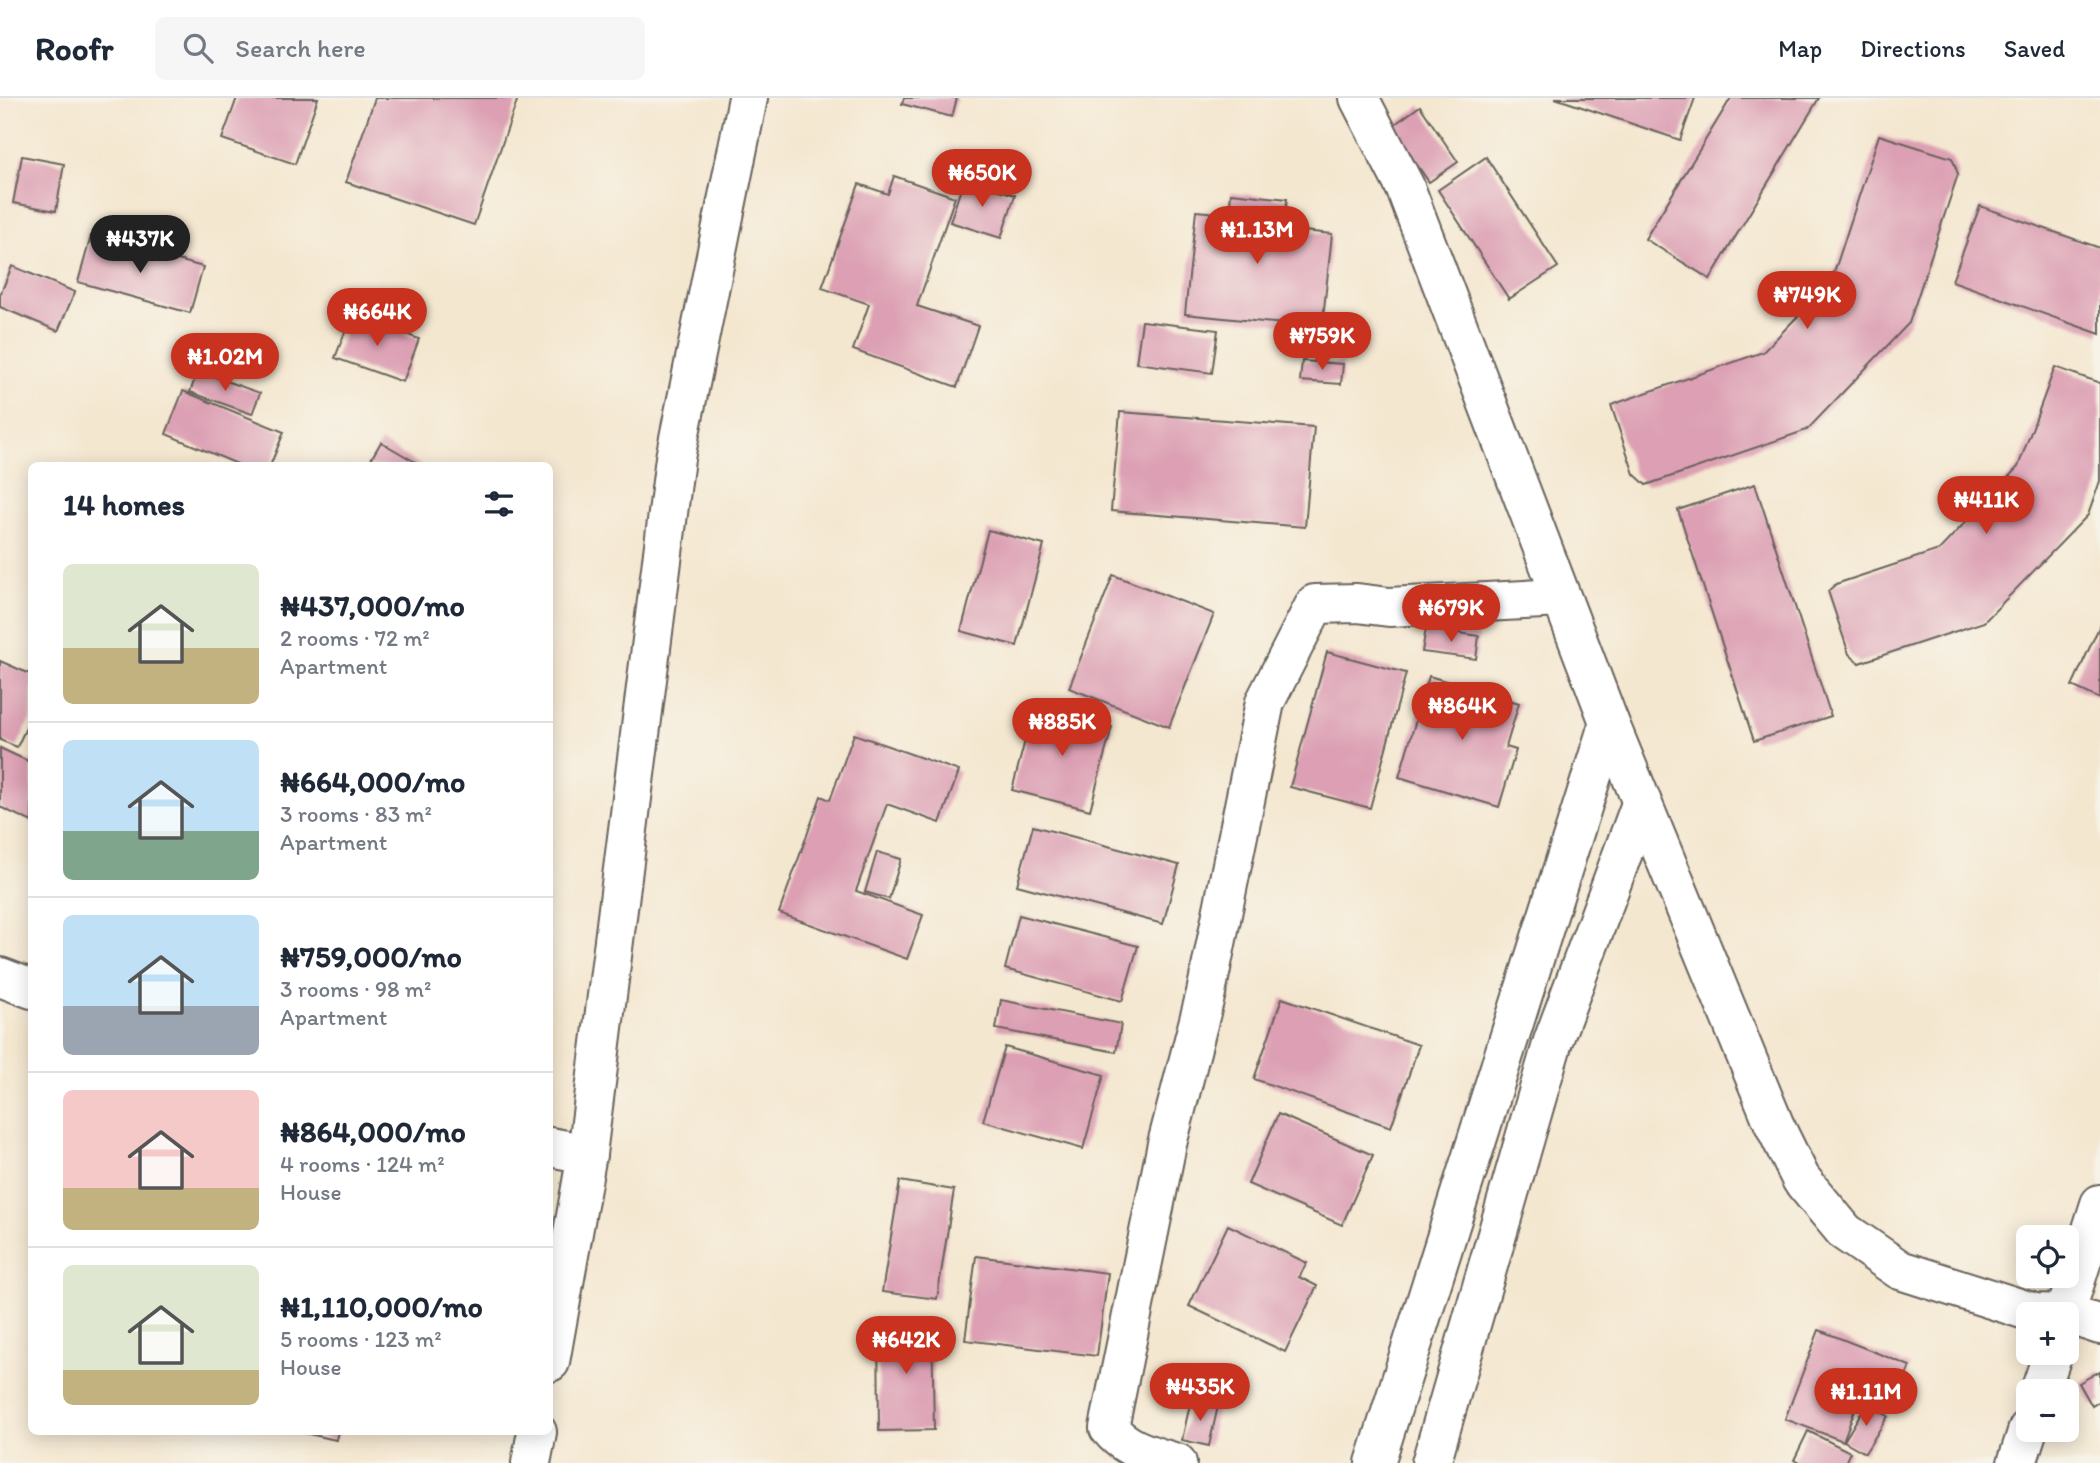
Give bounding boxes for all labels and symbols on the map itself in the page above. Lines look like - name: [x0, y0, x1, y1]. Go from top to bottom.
- pin: ₦650K: [933, 150, 1031, 209]
- pin: ₦1.13M: [1200, 206, 1314, 266]
- pin: ₦437K: [91, 216, 189, 275]
- pin: ₦749K: [1758, 272, 1856, 331]
- pin: ₦664K: [328, 288, 426, 348]
- pin: ₦759K: [1273, 313, 1371, 372]
- pin: ₦1.02M: [168, 334, 282, 393]
- pin: ₦411K: [1937, 476, 2035, 536]
- pin: ₦679K: [1402, 584, 1500, 644]
- pin: ₦864K: [1413, 682, 1511, 742]
- pin: ₦885K: [1013, 698, 1111, 758]
- pin: ₦642K: [857, 1316, 955, 1376]
- pin: ₦435K: [1151, 1364, 1249, 1423]
- pin: ₦1.11M: [1809, 1368, 1923, 1428]

